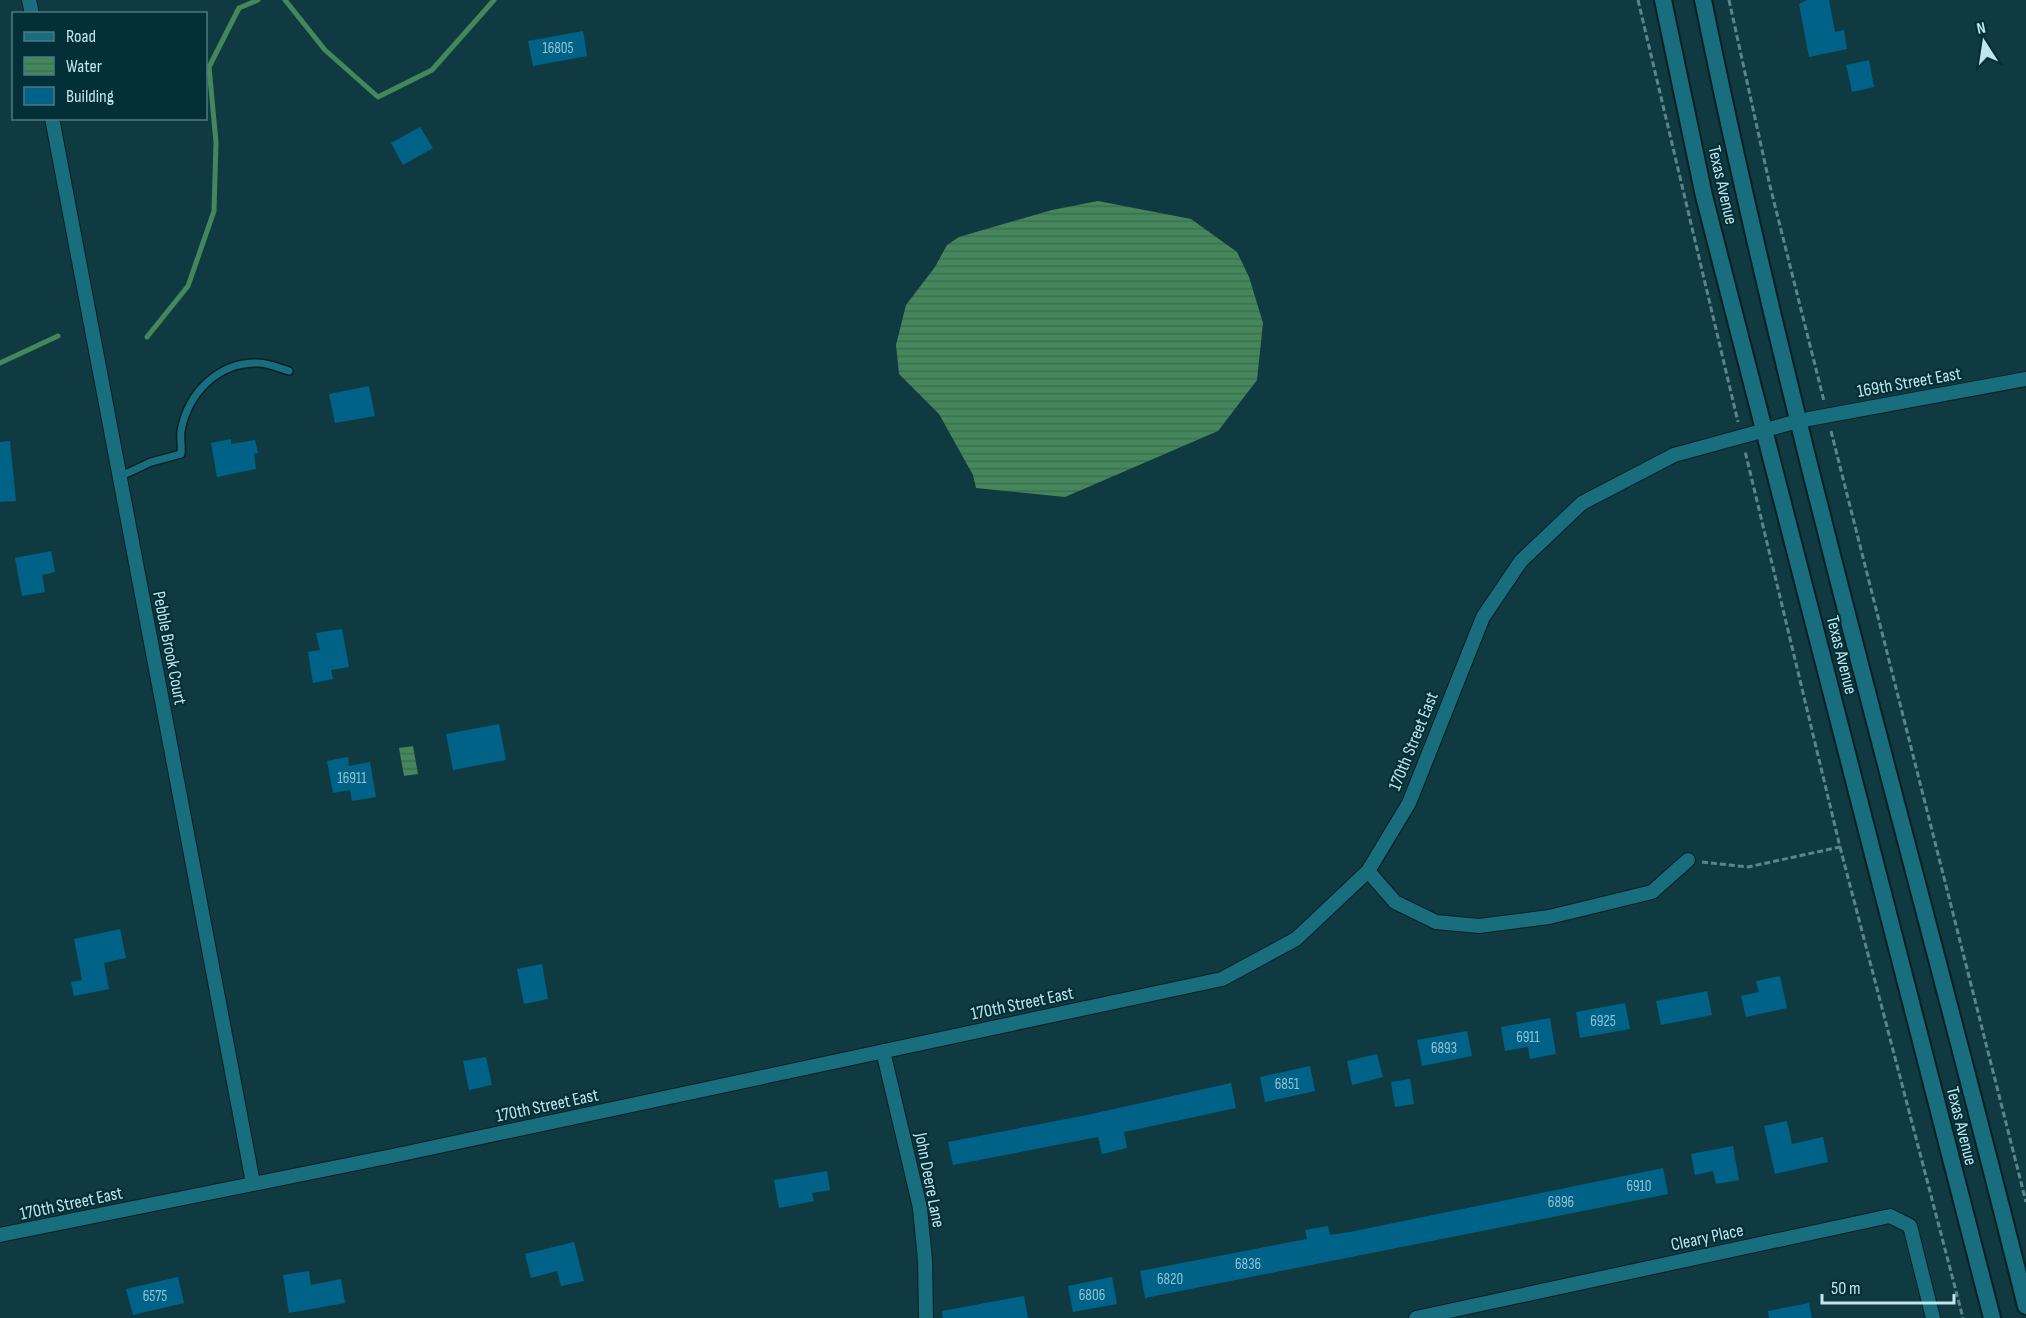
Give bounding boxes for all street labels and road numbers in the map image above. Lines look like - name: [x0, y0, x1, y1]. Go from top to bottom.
- street label: Texas Avenue: [1703, 144, 1742, 226]
- street label: 169th Street East: [1856, 363, 1963, 402]
- street label: Pebble Brook Court: [148, 590, 191, 707]
- street label: Texas Avenue: [1822, 614, 1861, 696]
- street label: 170th Street East: [1384, 688, 1443, 794]
- street label: 170th Street East: [969, 982, 1076, 1025]
- street label: 170th Street East: [494, 1084, 601, 1127]
- street label: Texas Avenue: [1942, 1085, 1981, 1167]
- street label: John Deere Lane: [910, 1130, 949, 1229]
- street label: 170th Street East: [18, 1182, 125, 1225]
- street label: Cleary Place: [1669, 1220, 1745, 1255]

